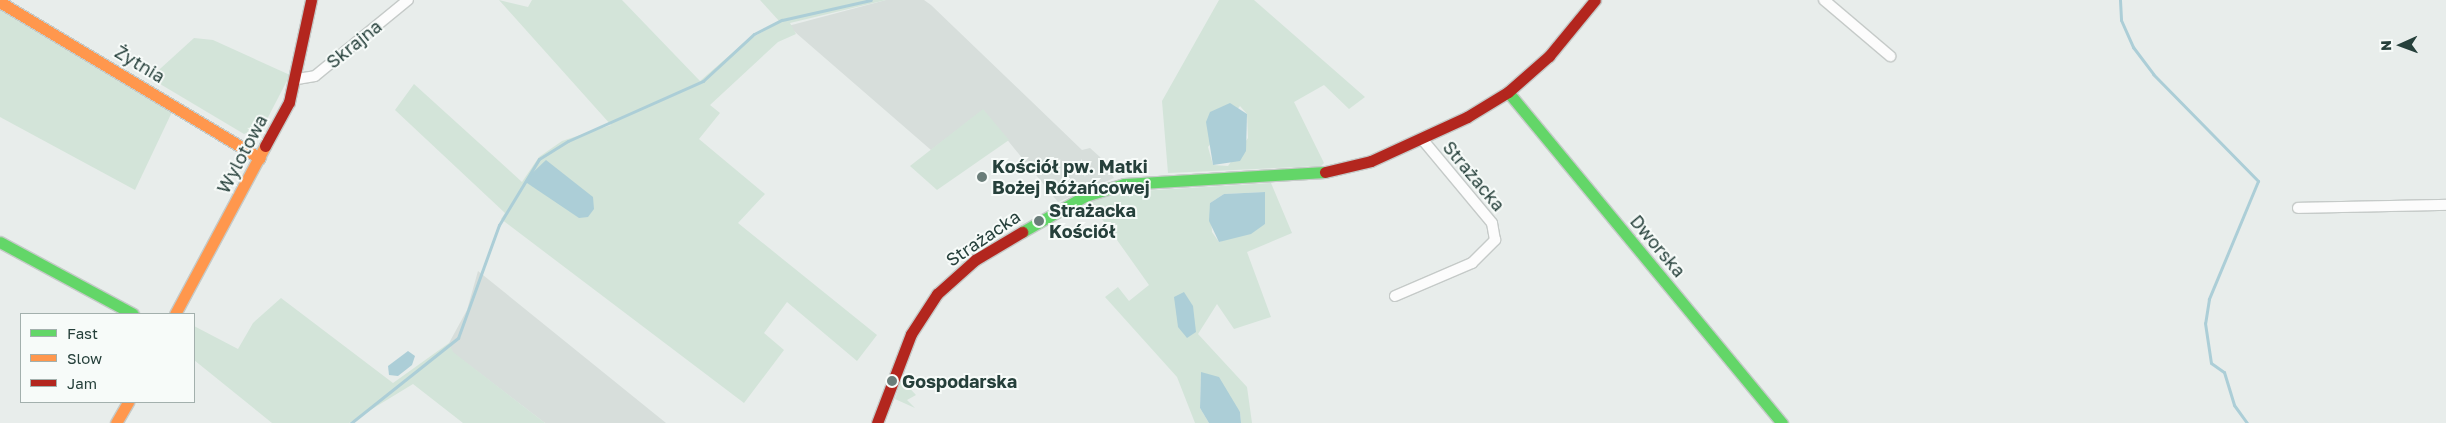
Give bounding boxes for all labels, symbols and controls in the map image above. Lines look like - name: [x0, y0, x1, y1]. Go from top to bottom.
- street label: Skrajna: [322, 15, 386, 73]
- north arrow: [2376, 20, 2426, 70]
- text: N: [2377, 40, 2394, 51]
- street label: Żytnia: [111, 41, 169, 87]
- street label: Wylotowa: [212, 111, 272, 197]
- street label: Strażacka: [1439, 137, 1509, 215]
- place label: Kościół pw. Matki Bożej Różańcowej: [992, 156, 1150, 198]
- marker: Kościół pw. Matki Bożej Różańcowej: [976, 171, 988, 183]
- place label: Strażacka Kościół: [1049, 200, 1136, 242]
- street label: Strażacka: [942, 205, 1024, 271]
- street label: Dworska: [1626, 211, 1690, 281]
- marker: Strażacka Kościół: [1033, 215, 1045, 227]
- legend: [20, 313, 195, 403]
- text: Fast: [67, 324, 98, 342]
- text: Slow: [67, 349, 102, 367]
- place label: Gospodarska: [902, 370, 1017, 392]
- text: Jam: [67, 374, 97, 392]
- marker: Gospodarska: [886, 375, 898, 387]

